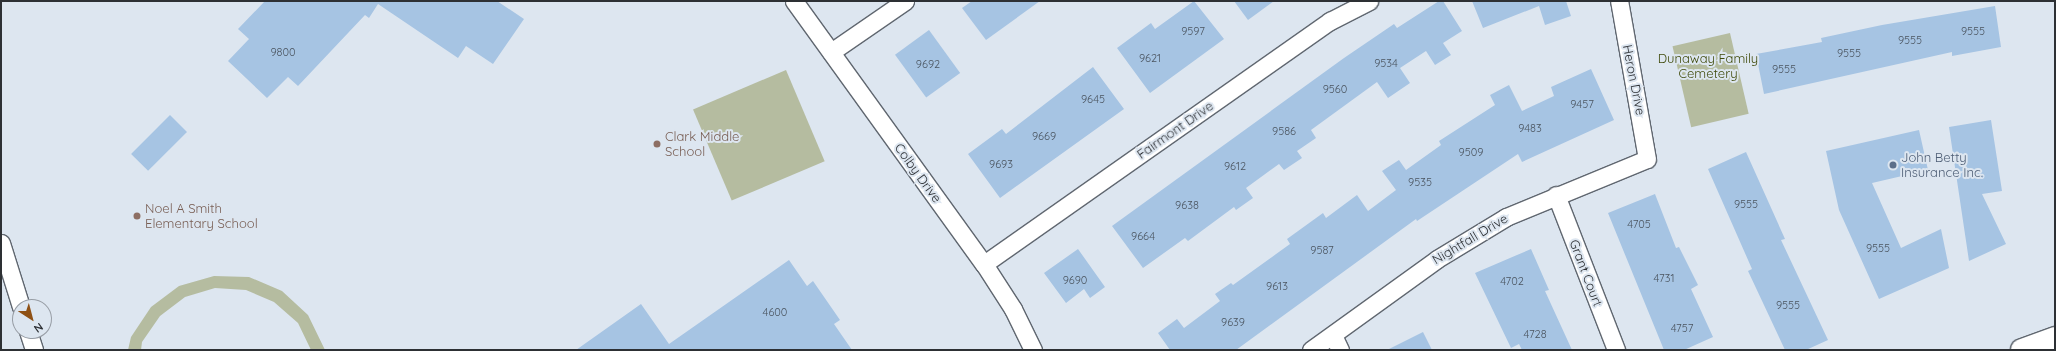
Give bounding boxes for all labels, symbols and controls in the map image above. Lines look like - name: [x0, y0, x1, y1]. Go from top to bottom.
- house number: 9597: [1181, 24, 1205, 38]
- house number: 9555: [1961, 24, 1985, 38]
- house number: 9555: [1898, 33, 1922, 47]
- street label: Heron Drive: [1620, 43, 1648, 117]
- house number: 9800: [270, 45, 296, 59]
- house number: 9555: [1837, 46, 1861, 60]
- house number: 9621: [1139, 51, 1161, 65]
- park label: Dunaway Family Cemetery: [1658, 51, 1758, 82]
- house number: 9534: [1374, 56, 1398, 70]
- house number: 9692: [916, 57, 940, 71]
- house number: 9555: [1772, 62, 1796, 76]
- house number: 9560: [1323, 82, 1347, 96]
- house number: 9645: [1081, 92, 1105, 106]
- house number: 9457: [1570, 97, 1594, 111]
- street label: Fairmont Drive: [1134, 98, 1216, 162]
- house number: 9483: [1518, 121, 1542, 135]
- house number: 9586: [1272, 124, 1296, 138]
- place label: Clark Middle School: [665, 129, 739, 160]
- house number: 9669: [1032, 129, 1056, 143]
- marker: Clark Middle School: [652, 139, 662, 149]
- street label: Colby Drive: [891, 140, 945, 206]
- house number: 9509: [1459, 145, 1483, 159]
- place label: John Betty Insurance Inc.: [1901, 150, 1983, 181]
- house number: 9693: [989, 157, 1013, 171]
- house number: 9612: [1224, 159, 1246, 173]
- marker: John Betty Insurance Inc.: [1888, 160, 1898, 170]
- house number: 9535: [1408, 175, 1432, 189]
- house number: 9555: [1734, 197, 1758, 211]
- house number: 9638: [1175, 198, 1199, 212]
- place label: Noel A Smith Elementary School: [145, 201, 258, 232]
- street label: Nightfall Drive: [1429, 210, 1511, 268]
- marker: Noel A Smith Elementary School: [132, 211, 142, 221]
- house number: 4705: [1627, 217, 1651, 231]
- house number: 9664: [1131, 229, 1155, 243]
- street label: Grant Court: [1566, 237, 1606, 309]
- house number: 9555: [1866, 241, 1890, 255]
- house number: 9587: [1310, 243, 1334, 257]
- house number: 4731: [1654, 271, 1674, 285]
- house number: 9690: [1063, 273, 1087, 287]
- house number: 4702: [1500, 274, 1524, 288]
- house number: 9613: [1266, 279, 1288, 293]
- house number: 9555: [1776, 298, 1800, 312]
- north arrow: [12, 299, 52, 339]
- house number: 4600: [763, 305, 787, 319]
- house number: 9639: [1221, 315, 1245, 329]
- text: N: [31, 320, 46, 336]
- house number: 4757: [1671, 321, 1693, 335]
- house number: 4728: [1523, 327, 1547, 341]

